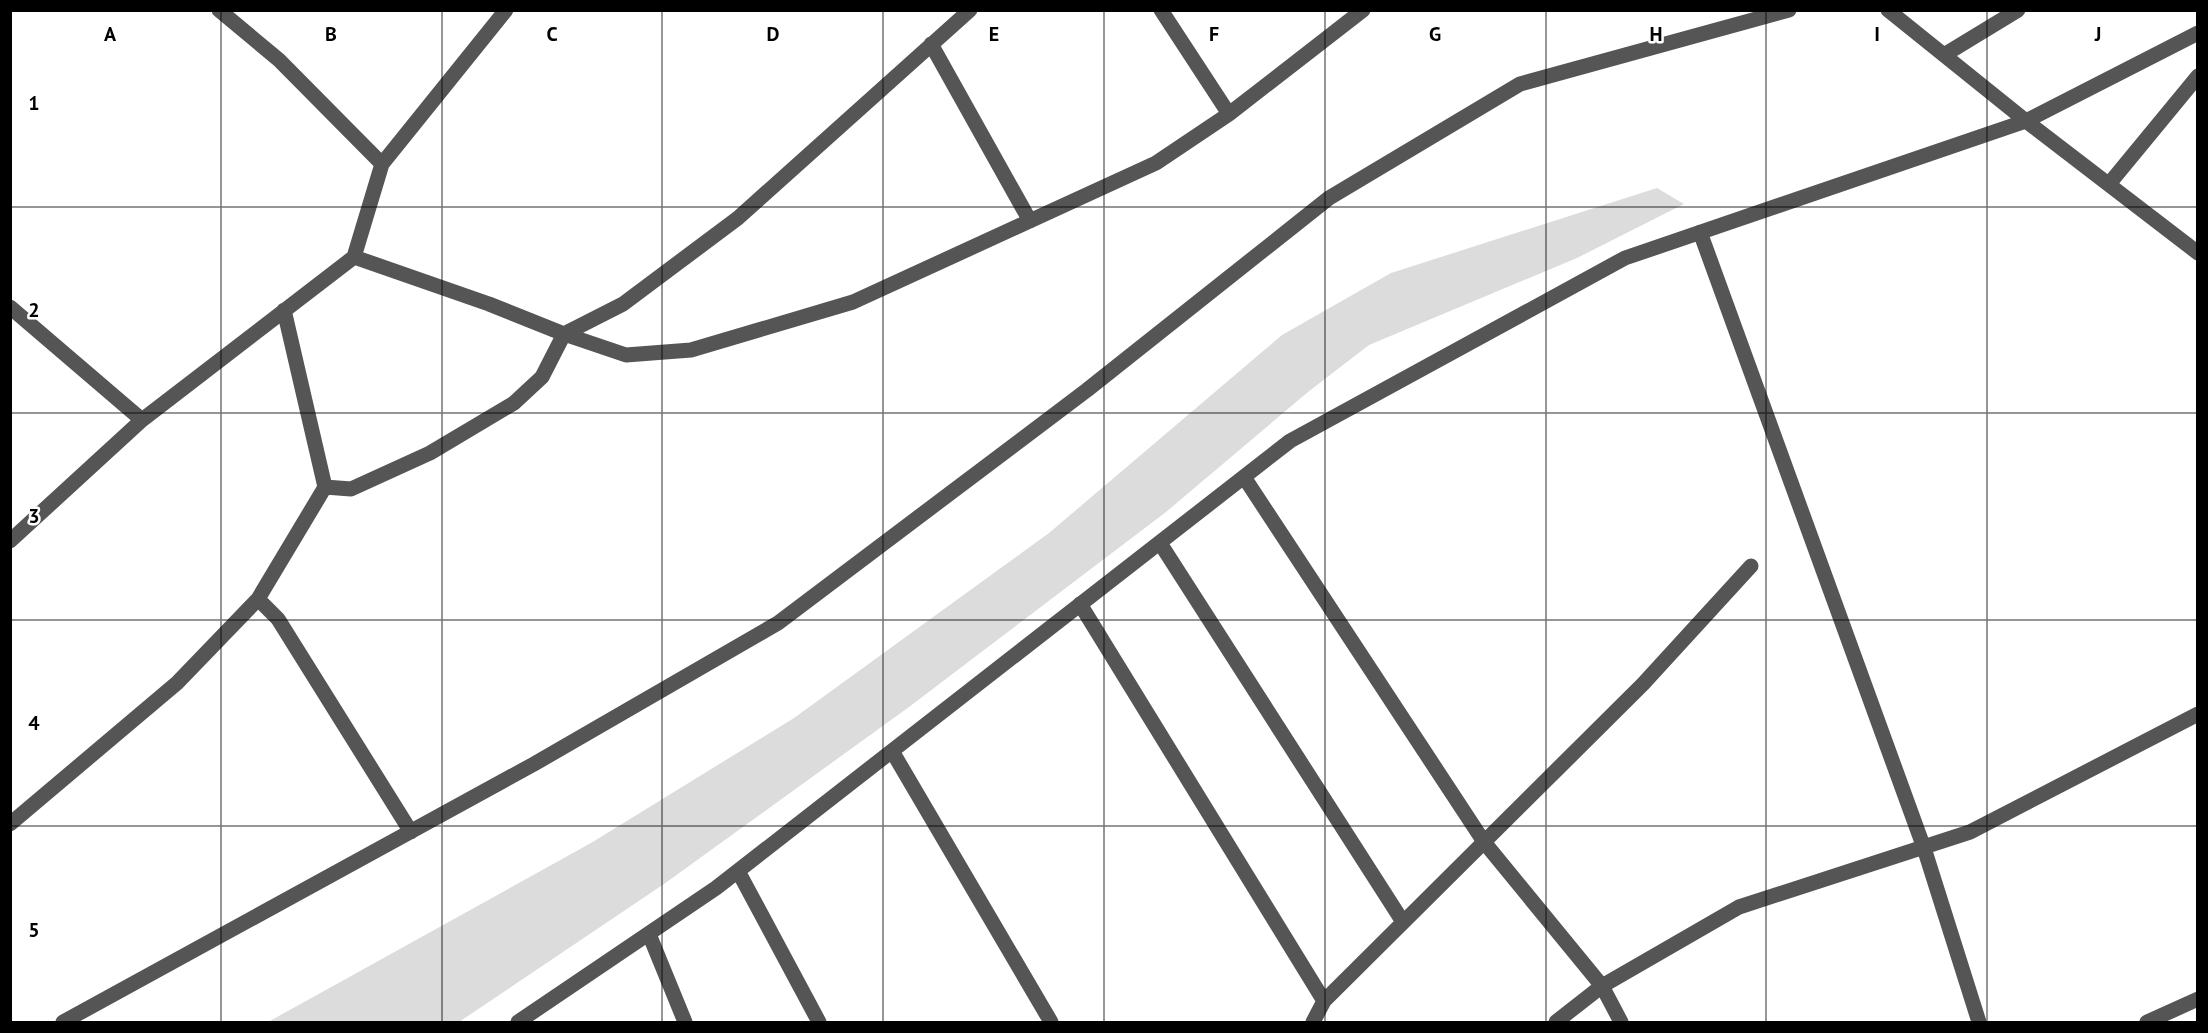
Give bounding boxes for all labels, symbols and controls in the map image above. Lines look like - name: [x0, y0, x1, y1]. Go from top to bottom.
- text: A: [104, 21, 117, 47]
- text: B: [325, 21, 337, 47]
- text: C: [546, 21, 558, 47]
- text: D: [767, 21, 780, 47]
- text: E: [989, 21, 999, 47]
- text: F: [1209, 21, 1219, 47]
- text: G: [1429, 21, 1441, 47]
- text: H: [1649, 21, 1663, 47]
- text: I: [1874, 21, 1880, 47]
- text: J: [2094, 21, 2101, 47]
- text: 1: [28, 90, 40, 116]
- text: 2: [28, 297, 40, 323]
- text: 3: [28, 503, 40, 529]
- text: 4: [28, 710, 40, 736]
- text: 5: [28, 917, 40, 943]

